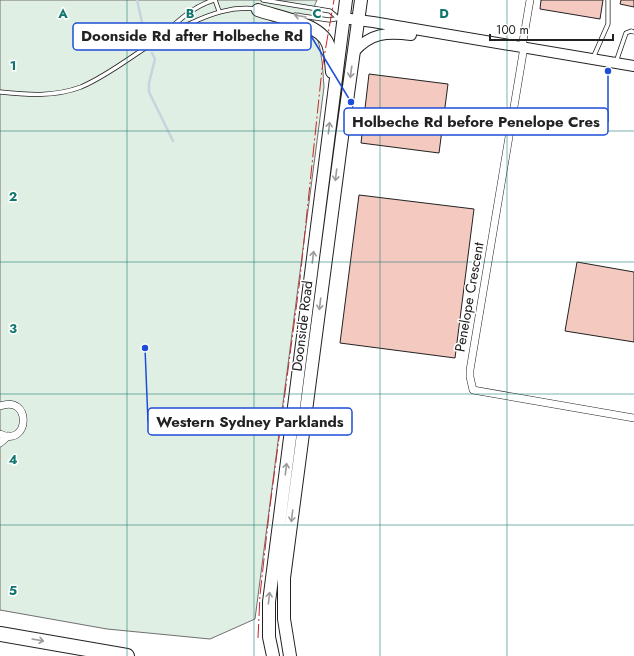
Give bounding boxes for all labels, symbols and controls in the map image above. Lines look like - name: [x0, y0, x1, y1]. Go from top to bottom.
- text: A: [57, 4, 68, 23]
- text: B: [186, 4, 195, 23]
- text: C: [312, 4, 322, 23]
- text: D: [439, 4, 449, 23]
- one-way arrow: [294, 12, 307, 20]
- scale bar: [490, 16, 613, 42]
- text: 100 m: [496, 21, 529, 39]
- callout: Doonside Rd after Holbeche Rd: [73, 23, 311, 50]
- text: Doonside Rd after Holbeche Rd: [81, 25, 303, 47]
- text: 1: [10, 56, 16, 75]
- one-way arrow: [347, 66, 355, 79]
- callout: Holbeche Rd before Penelope Cres: [344, 108, 608, 135]
- text: Holbeche Rd before Penelope Cres: [352, 111, 600, 133]
- one-way arrow: [325, 122, 333, 135]
- one-way arrow: [333, 168, 340, 181]
- text: 2: [9, 187, 17, 206]
- street label: Penelope Crescent: [450, 240, 489, 353]
- one-way arrow: [309, 251, 317, 264]
- street label: Doonside Road: [287, 280, 317, 372]
- one-way arrow: [316, 297, 324, 310]
- text: 3: [9, 319, 17, 338]
- callout: Western Sydney Parklands: [148, 408, 352, 435]
- text: Western Sydney Parklands: [156, 411, 344, 433]
- text: 4: [8, 450, 18, 469]
- one-way arrow: [282, 463, 289, 476]
- one-way arrow: [288, 509, 296, 522]
- text: 5: [9, 581, 17, 600]
- one-way arrow: [266, 592, 273, 605]
- one-way arrow: [32, 637, 45, 645]

